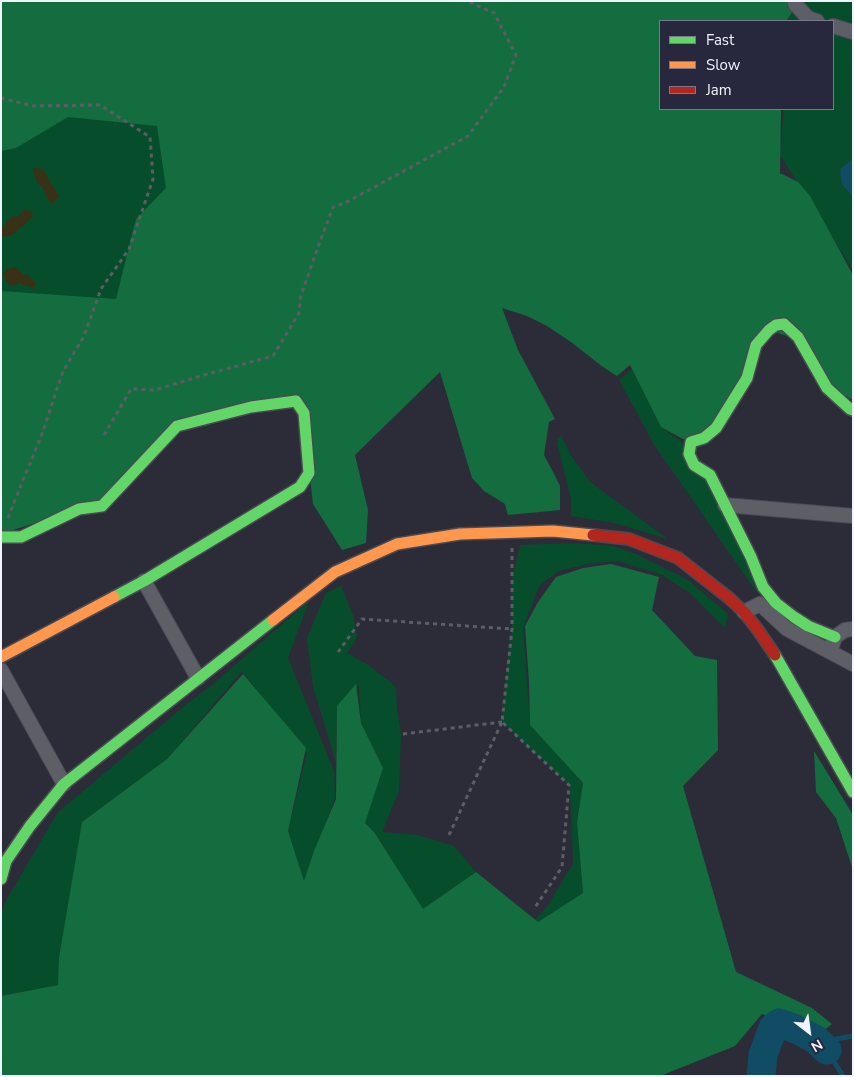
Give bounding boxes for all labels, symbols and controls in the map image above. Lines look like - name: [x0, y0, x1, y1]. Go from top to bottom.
- legend: [659, 20, 834, 110]
- text: Fast: [706, 30, 734, 50]
- text: Slow: [706, 55, 740, 75]
- text: Jam: [706, 80, 732, 100]
- north arrow: [784, 1007, 834, 1057]
- text: N: [807, 1035, 826, 1056]

